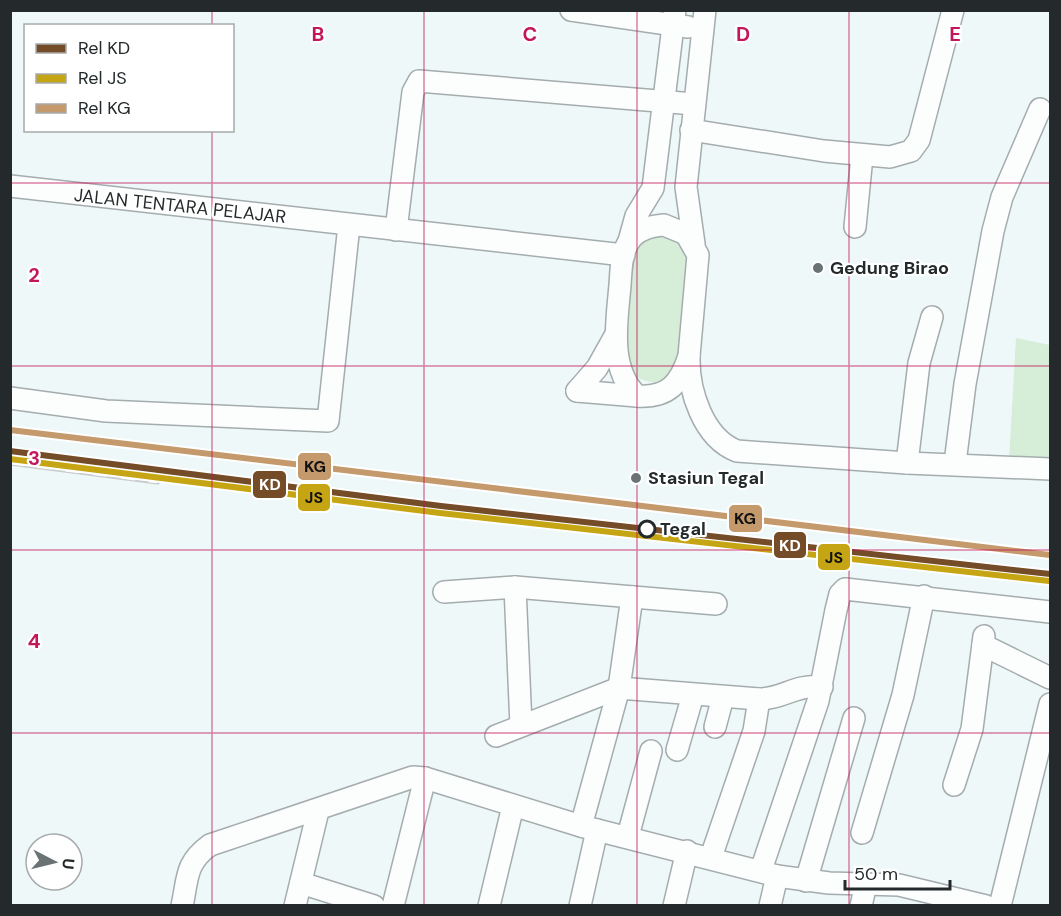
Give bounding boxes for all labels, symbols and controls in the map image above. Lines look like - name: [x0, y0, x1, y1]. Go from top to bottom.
- text: B: [312, 21, 324, 47]
- text: C: [523, 21, 537, 47]
- text: D: [736, 21, 750, 47]
- text: E: [949, 21, 961, 47]
- legend: [24, 24, 234, 132]
- text: Rel KD: [78, 36, 130, 60]
- text: Rel JS: [78, 66, 127, 90]
- text: Rel KG: [78, 96, 131, 120]
- street label: JALAN TENTARA PELAJAR: [73, 183, 287, 229]
- place label: Gedung Birao: [830, 256, 949, 280]
- marker: Gedung Birao: [811, 261, 825, 275]
- text: 2: [28, 262, 40, 288]
- text: 3: [28, 445, 40, 471]
- line badge: KG: [297, 452, 332, 481]
- text: KG: [304, 456, 326, 477]
- place label: Stasiun Tegal: [648, 466, 764, 490]
- line badge: KD: [252, 470, 287, 499]
- marker: Stasiun Tegal: [629, 471, 643, 485]
- text: KD: [259, 474, 281, 495]
- line badge: JS: [297, 483, 331, 512]
- text: JS: [305, 487, 323, 508]
- line badge: KG: [728, 504, 763, 533]
- text: KG: [734, 508, 756, 529]
- place label: Tegal: [660, 517, 706, 541]
- marker: Tegal: [638, 520, 656, 538]
- line badge: KD: [773, 531, 807, 559]
- text: KD: [779, 535, 801, 556]
- line badge: JS: [817, 543, 851, 571]
- text: JS: [825, 547, 843, 568]
- text: 4: [28, 628, 41, 654]
- north arrow: [24, 832, 84, 892]
- scale bar: [845, 853, 950, 891]
- text: U: [57, 857, 79, 870]
- text: 50 m: [854, 862, 898, 886]

